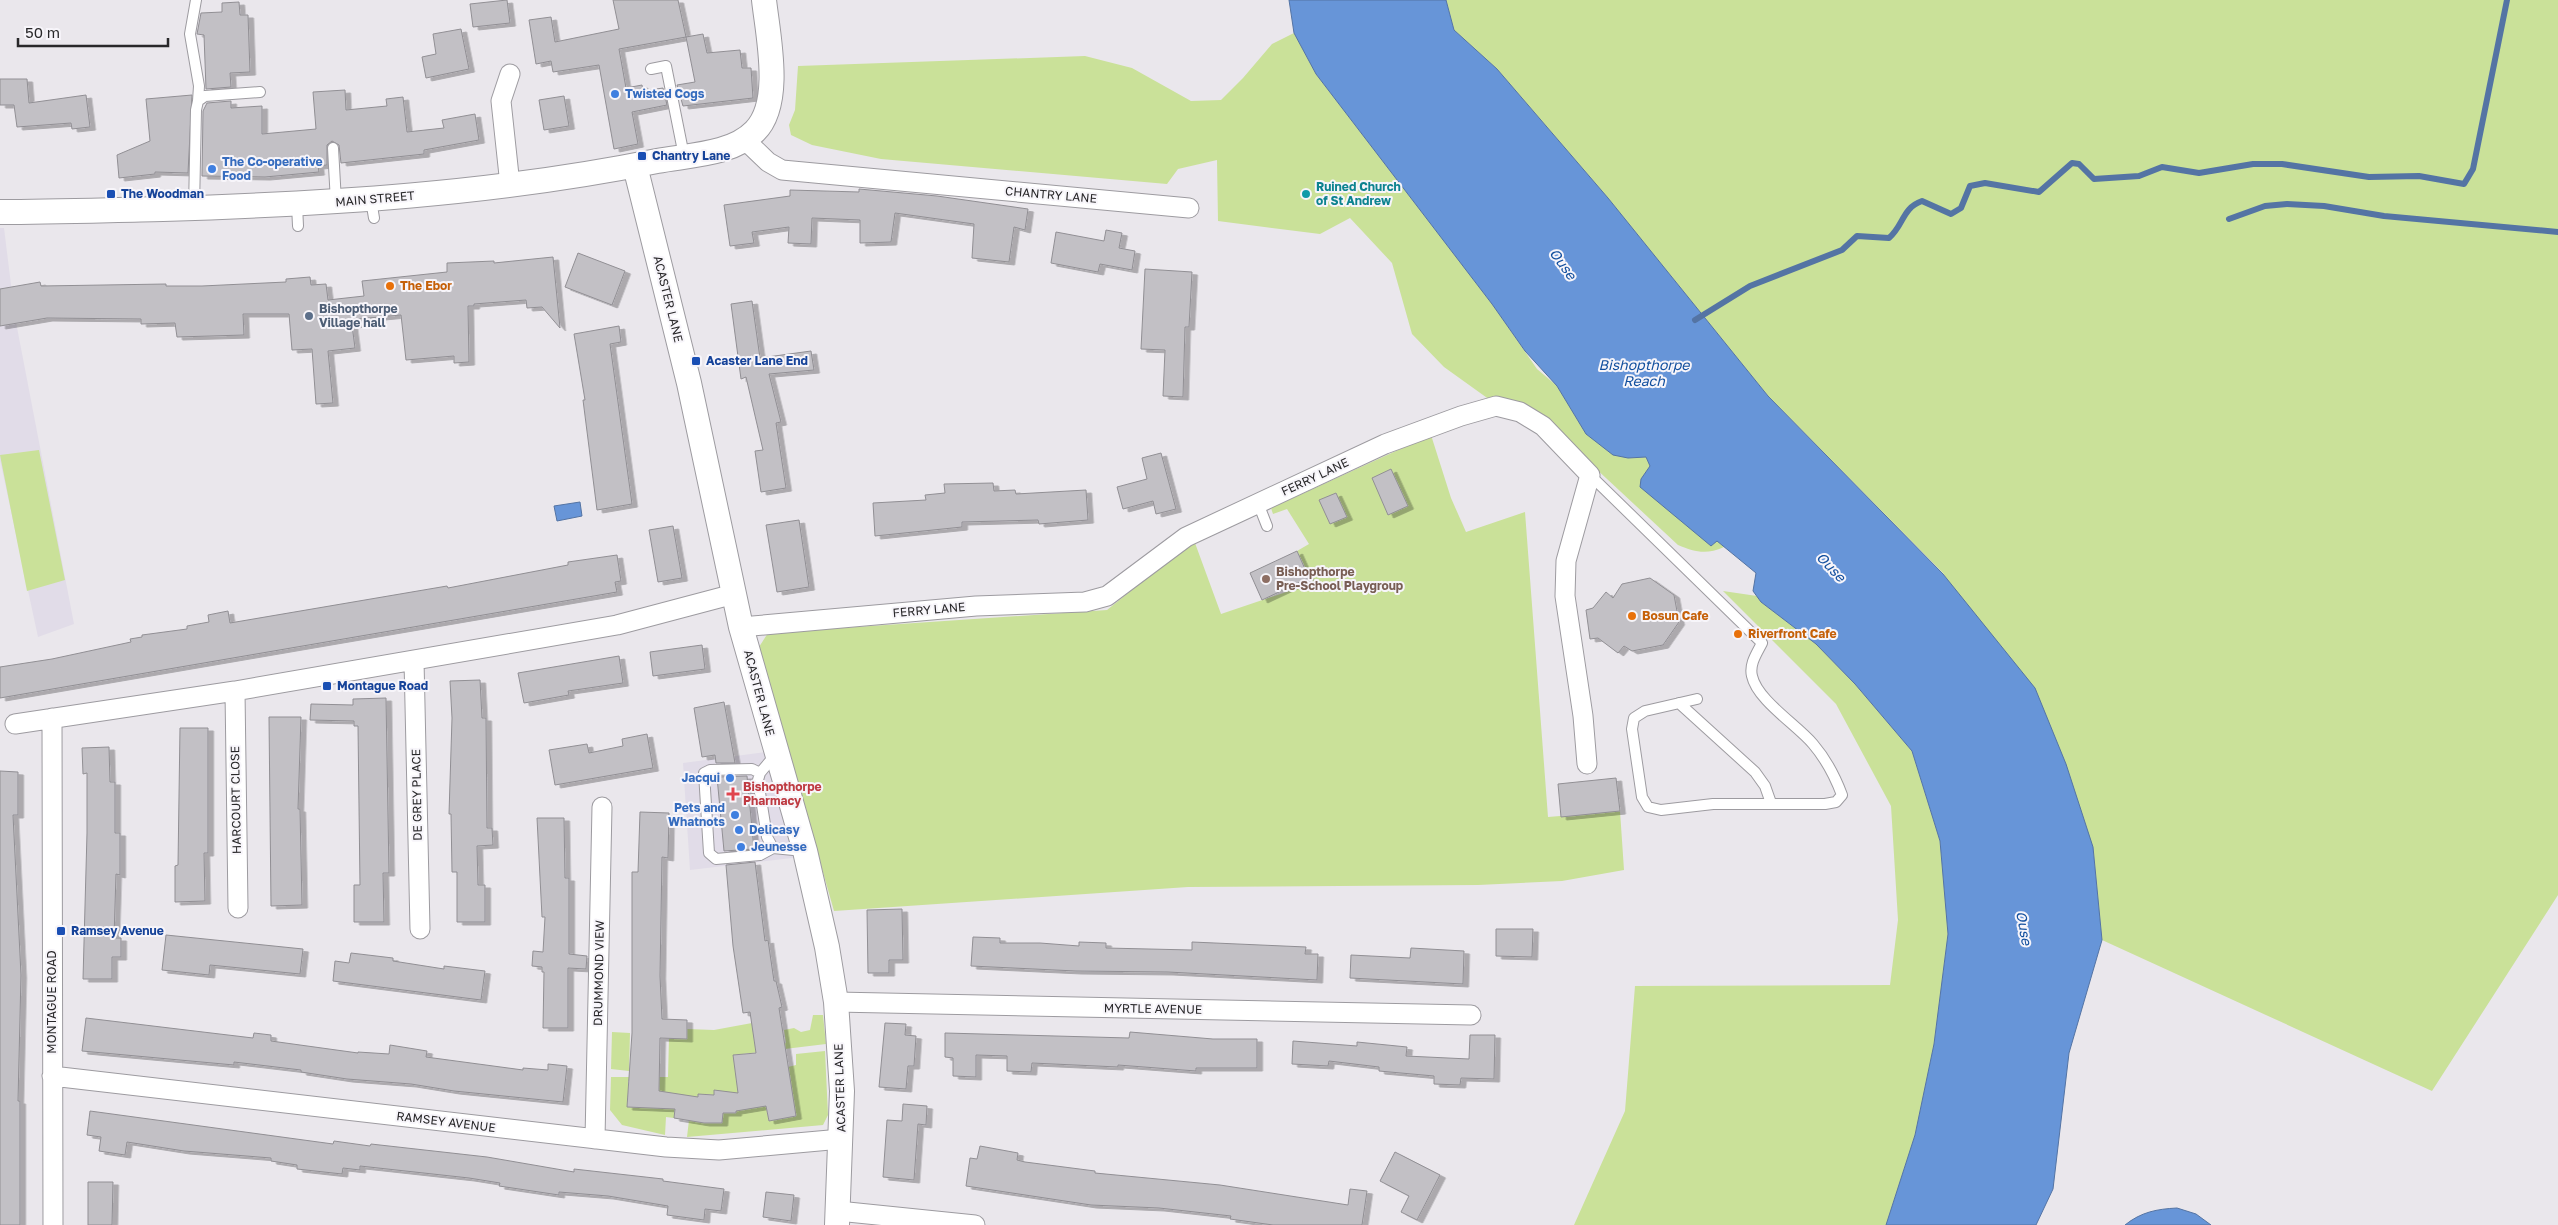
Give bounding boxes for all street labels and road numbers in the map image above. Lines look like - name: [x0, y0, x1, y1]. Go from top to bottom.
- street label: CHANTRY LANE: [1005, 183, 1098, 206]
- street label: MAIN STREET: [335, 188, 416, 209]
- street label: ACASTER LANE: [650, 254, 687, 344]
- street label: FERRY LANE: [1279, 454, 1351, 499]
- street label: FERRY LANE: [892, 599, 966, 620]
- street label: ACASTER LANE: [741, 648, 778, 738]
- street label: HARCOURT CLOSE: [227, 746, 244, 854]
- street label: DE GREY PLACE: [408, 749, 425, 841]
- street label: DRUMMOND VIEW: [590, 919, 607, 1026]
- street label: MONTAGUE ROAD: [44, 950, 59, 1054]
- street label: MYRTLE AVENUE: [1104, 1000, 1202, 1017]
- street label: ACASTER LANE: [830, 1043, 849, 1133]
- street label: RAMSEY AVENUE: [396, 1108, 497, 1135]

